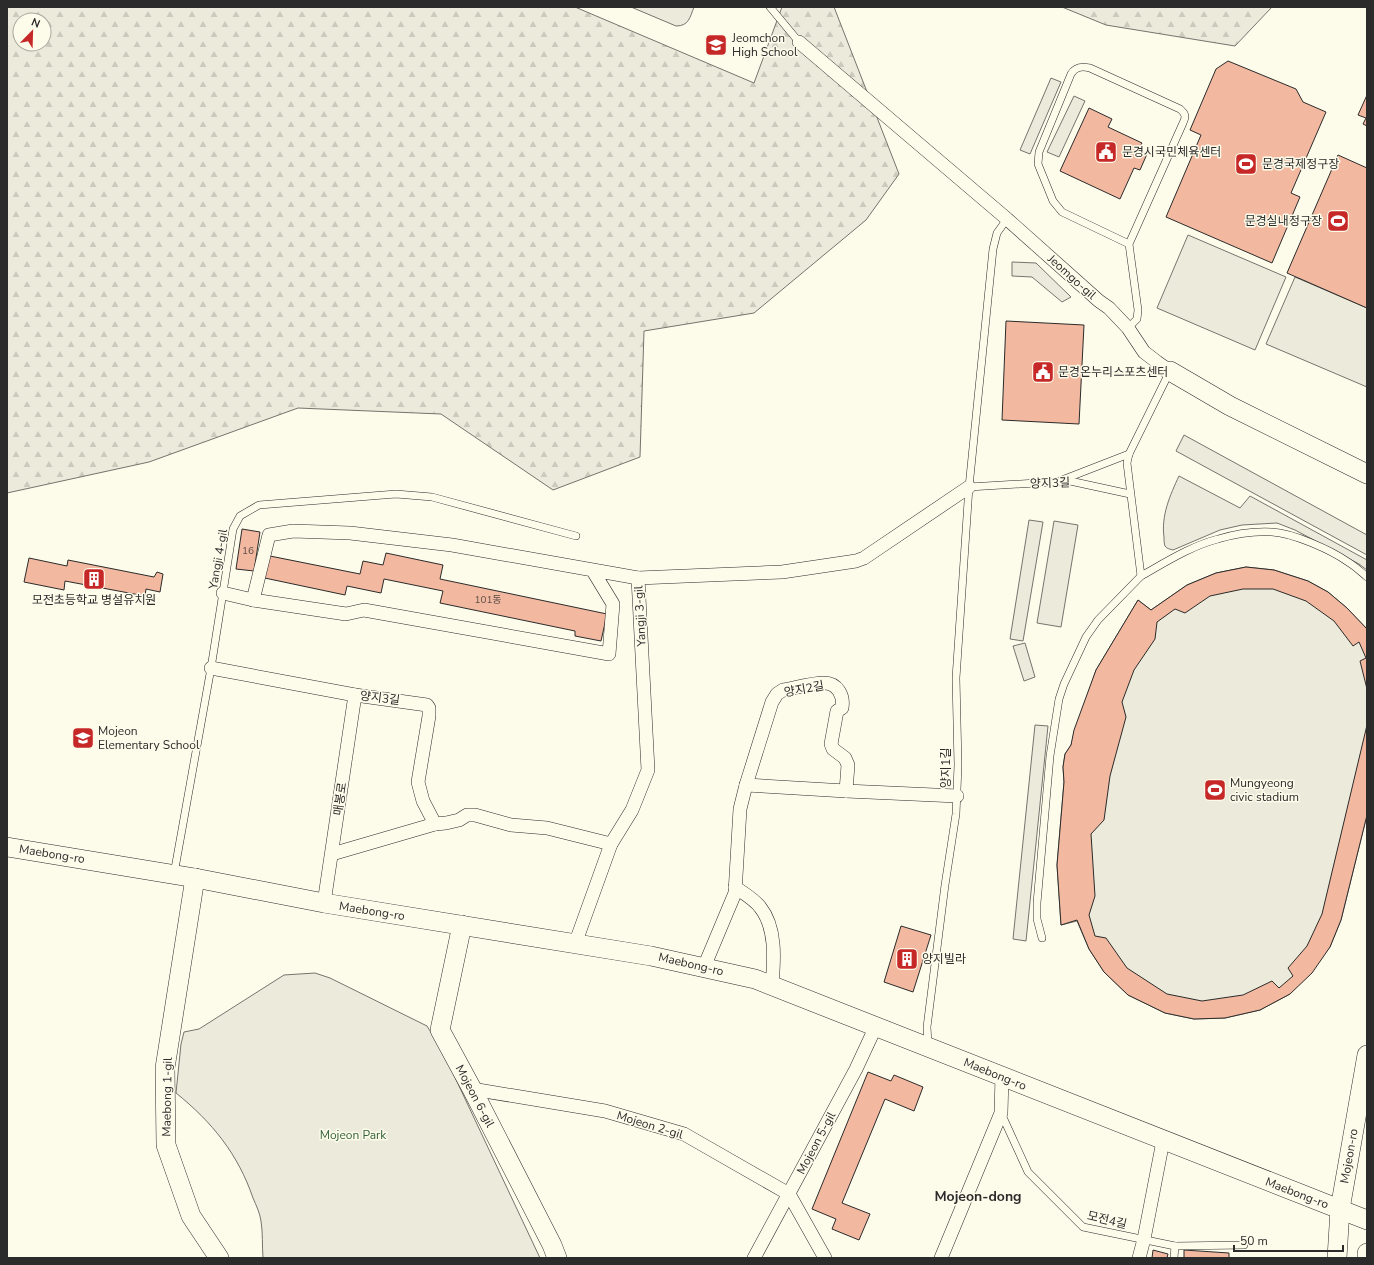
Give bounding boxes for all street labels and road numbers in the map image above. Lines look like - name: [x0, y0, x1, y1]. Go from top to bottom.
- street label: Jeomgo-gil: [1044, 250, 1100, 303]
- street label: 양지3길: [1030, 474, 1070, 492]
- street label: Yangji 4-gil: [205, 527, 231, 591]
- street label: Yangji 3-gil: [630, 585, 650, 648]
- street label: 양지2길: [783, 678, 825, 700]
- street label: 양지3길: [359, 688, 401, 708]
- street label: 양지1길: [938, 748, 954, 788]
- street label: 매봉로: [330, 781, 350, 817]
- street label: Maebong-ro: [18, 841, 86, 867]
- street label: Maebong-ro: [338, 898, 406, 924]
- street label: Maebong-ro: [657, 949, 726, 979]
- street label: Maebong-ro: [961, 1054, 1029, 1094]
- street label: Maebong 1-gil: [158, 1057, 176, 1137]
- street label: Mojeon 6-gil: [452, 1062, 498, 1130]
- street label: Mojeon 2-gil: [615, 1107, 686, 1143]
- street label: Mojeon 5-gil: [793, 1109, 839, 1177]
- street label: Mojeon-ro: [1336, 1127, 1362, 1185]
- street label: Maebong-ro: [1263, 1174, 1331, 1213]
- street label: 모전4길: [1086, 1208, 1128, 1232]

